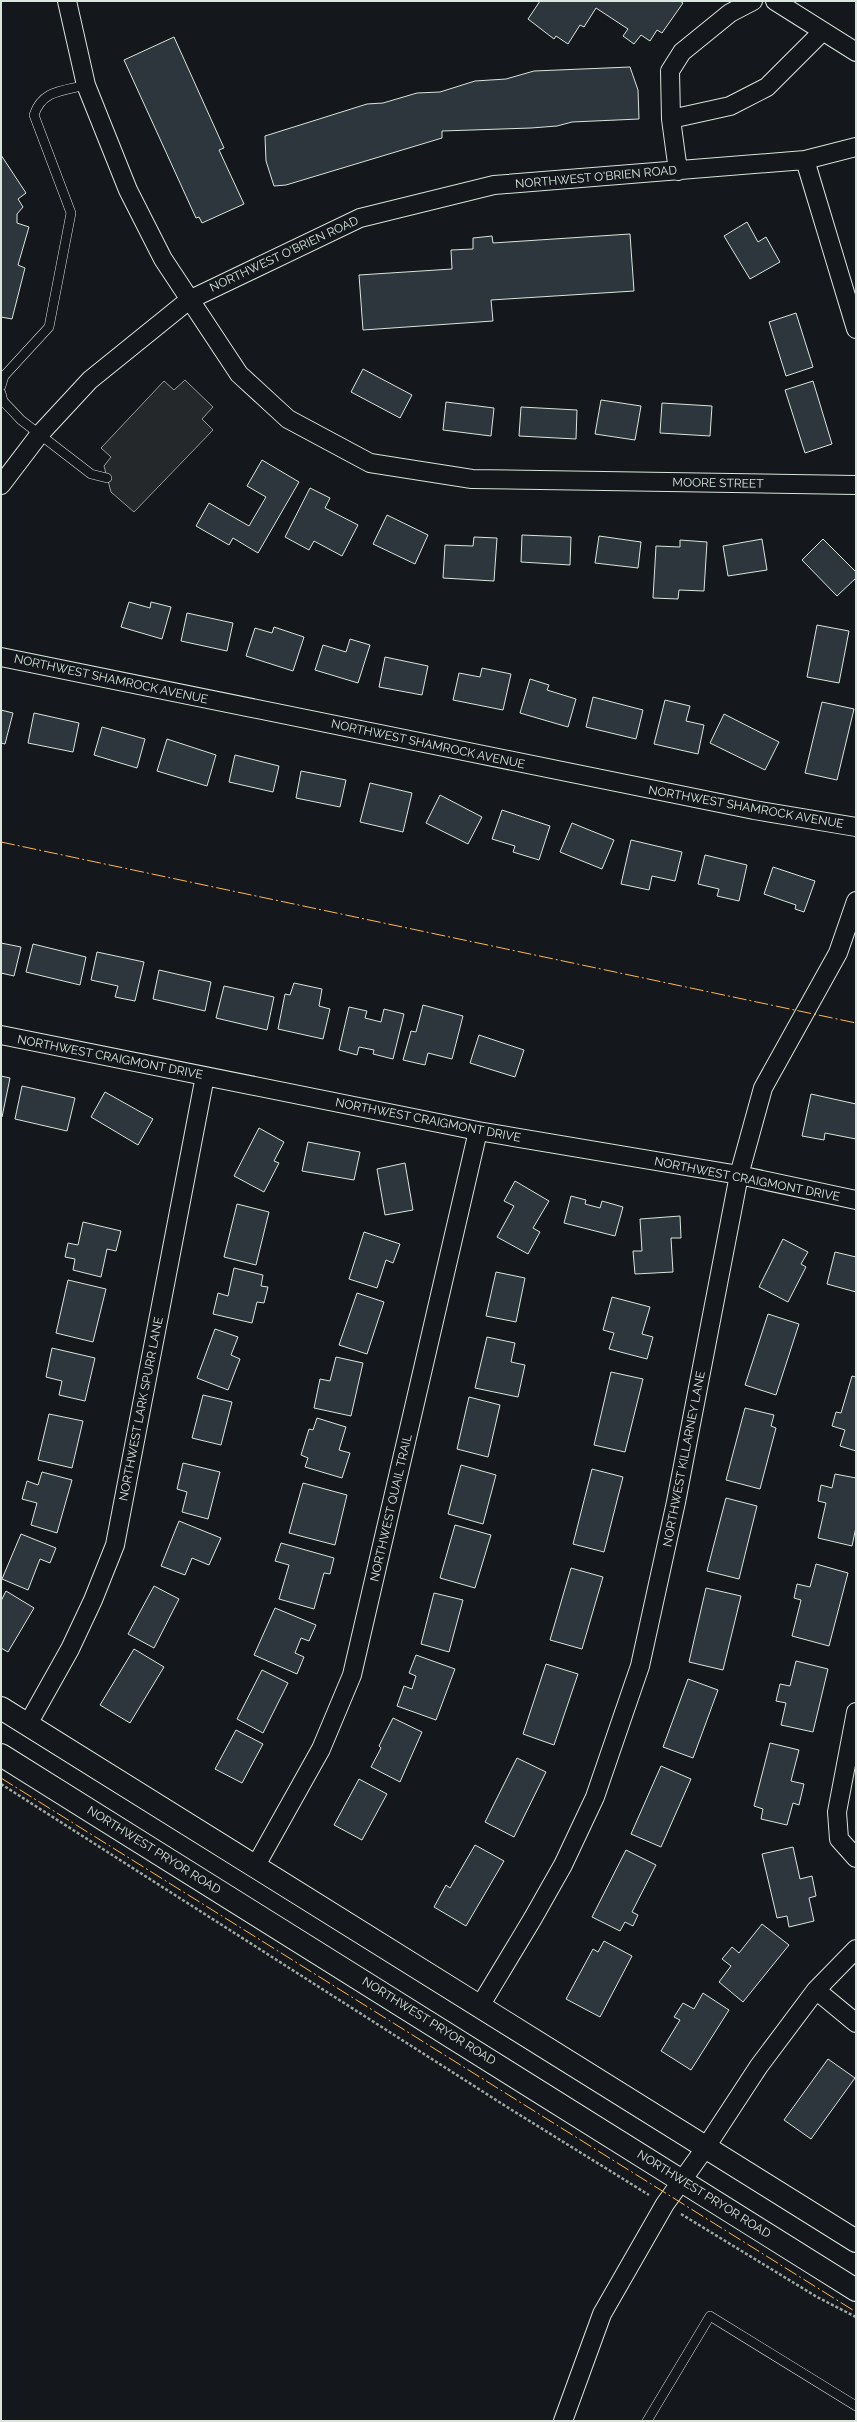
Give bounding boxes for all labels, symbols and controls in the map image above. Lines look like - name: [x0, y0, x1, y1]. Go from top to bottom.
- street label: NORTHWEST O'BRIEN ROAD: [515, 163, 678, 191]
- street label: NORTHWEST O'BRIEN ROAD: [207, 213, 361, 295]
- street label: MOORE STREET: [672, 475, 764, 491]
- street label: NORTHWEST SHAMROCK AVENUE: [13, 652, 209, 706]
- street label: NORTHWEST SHAMROCK AVENUE: [330, 717, 526, 771]
- street label: NORTHWEST SHAMROCK AVENUE: [647, 783, 845, 831]
- street label: NORTHWEST CRAIGMONT DRIVE: [16, 1032, 204, 1082]
- street label: NORTHWEST CRAIGMONT DRIVE: [334, 1095, 522, 1145]
- street label: NORTHWEST CRAIGMONT DRIVE: [653, 1154, 841, 1204]
- street label: NORTHWEST LARK SPURR LANE: [116, 1316, 166, 1502]
- street label: NORTHWEST KILLARNEY LANE: [660, 1370, 708, 1548]
- street label: NORTHWEST QUAIL TRAIL: [367, 1433, 415, 1583]
- street label: NORTHWEST PRYOR ROAD: [85, 1803, 224, 1897]
- street label: NORTHWEST PRYOR ROAD: [360, 1974, 499, 2068]
- street label: NORTHWEST PRYOR ROAD: [635, 2147, 774, 2241]

